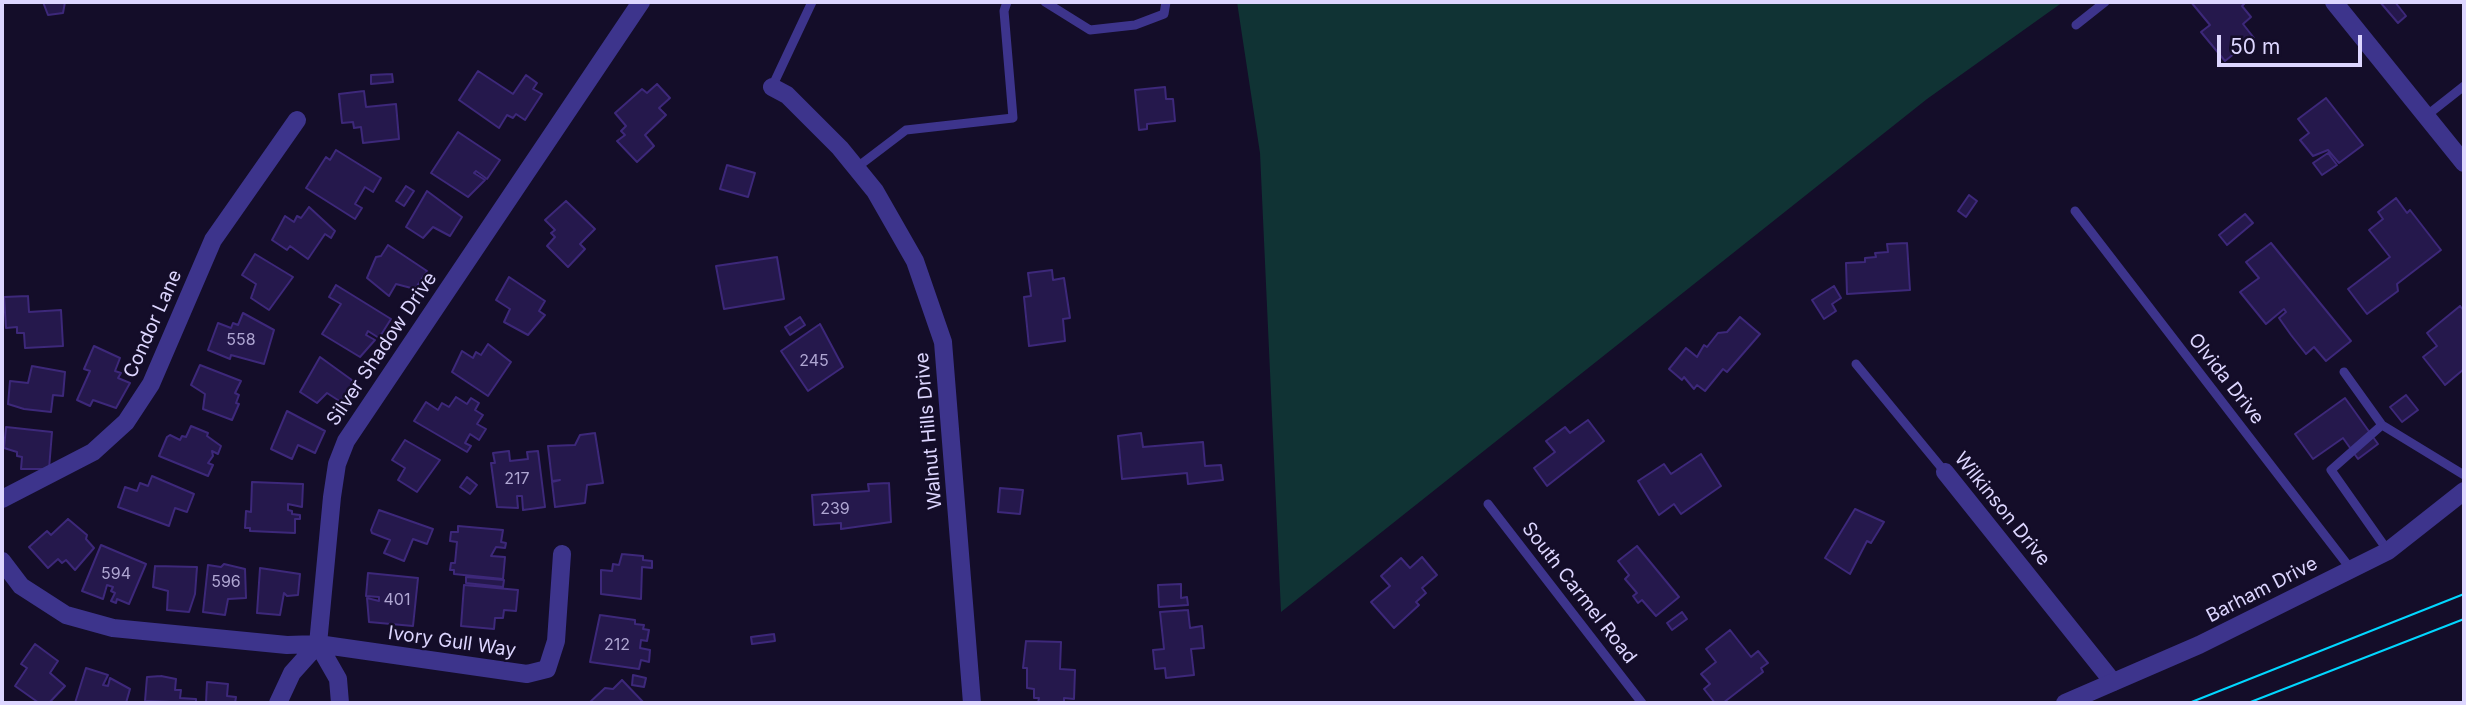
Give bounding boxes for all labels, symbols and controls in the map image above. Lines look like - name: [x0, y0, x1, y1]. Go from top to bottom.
- scale bar: [2221, 21, 2366, 65]
- text: 50 m: [2230, 34, 2280, 59]
- street label: Condor Lane: [119, 266, 187, 382]
- street label: Silver Shadow Drive: [322, 268, 442, 430]
- street label: Olvida Drive: [2183, 329, 2269, 429]
- house number: 558: [226, 330, 256, 350]
- house number: 245: [799, 351, 829, 371]
- street label: Walnut Hills Drive: [911, 352, 947, 510]
- street label: Wilkinson Drive: [1949, 448, 2055, 570]
- house number: 217: [504, 469, 530, 489]
- house number: 239: [820, 499, 850, 519]
- street label: South Carmel Road: [1517, 518, 1641, 668]
- street label: Barham Drive: [2203, 552, 2321, 628]
- house number: 594: [101, 564, 131, 584]
- house number: 596: [211, 572, 241, 592]
- house number: 401: [384, 590, 410, 610]
- street label: Ivory Gull Way: [386, 622, 518, 662]
- house number: 212: [604, 635, 630, 655]

